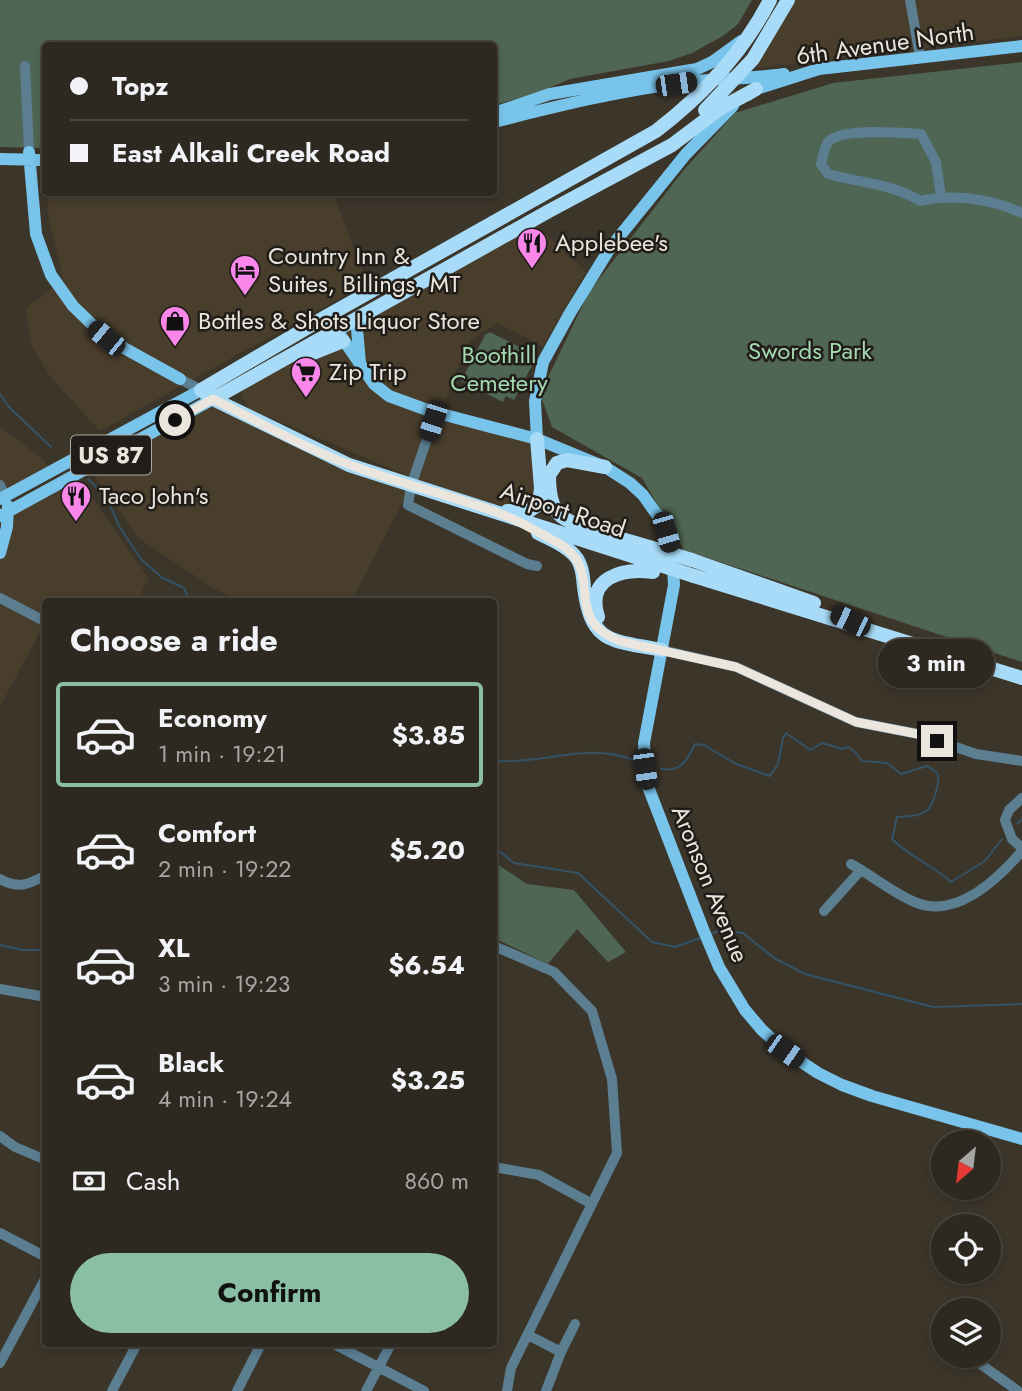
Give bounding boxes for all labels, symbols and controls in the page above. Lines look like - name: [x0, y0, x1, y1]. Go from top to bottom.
- street label: 6th Avenue North: [794, 14, 976, 73]
- text: Topz: [112, 67, 169, 105]
- car: [654, 71, 699, 97]
- text: East Alkali Creek Road: [112, 134, 390, 172]
- place label: Applebee's: [555, 225, 668, 260]
- restaurant icon: Applebee's: [515, 226, 549, 270]
- place label: Country Inn & Suites, Billings, MT: [268, 238, 460, 301]
- hotel icon: Country Inn & Suites, Billings, MT: [228, 253, 262, 297]
- place label: Bottles & Shots Liquor Store: [198, 303, 480, 338]
- shop icon: Bottles & Shots Liquor Store: [158, 304, 192, 348]
- car: [84, 317, 129, 359]
- park label: Swords Park: [748, 333, 872, 368]
- park label: Boothill Cemetery: [450, 337, 548, 400]
- place label: Zip Trip: [329, 354, 407, 389]
- supermarket icon: Zip Trip: [289, 355, 323, 399]
- car: [417, 398, 450, 444]
- route start: [159, 404, 191, 436]
- road number: US 87: [71, 436, 151, 475]
- street label: Airport Road: [496, 473, 630, 546]
- place label: Taco John's: [99, 478, 209, 513]
- restaurant icon: Taco John's: [59, 479, 93, 523]
- car: [651, 509, 682, 555]
- car: [827, 602, 874, 640]
- text: Choose a ride: [70, 617, 278, 663]
- callout: 3 min: [879, 640, 995, 688]
- text: 3 min: [906, 646, 966, 680]
- text: Economy: [158, 699, 267, 737]
- icon: car: [74, 703, 137, 766]
- text: $3.85: [392, 716, 465, 754]
- route end: [921, 725, 953, 757]
- text: 1 min · 19:21: [158, 737, 286, 771]
- car: [632, 747, 659, 791]
- street label: Aronson Avenue: [663, 800, 758, 968]
- text: Comfort: [158, 814, 256, 852]
- icon: car: [74, 818, 137, 881]
- text: $5.20: [389, 831, 465, 869]
- text: 2 min · 19:22: [158, 852, 291, 886]
- text: XL: [158, 929, 190, 967]
- icon: car: [74, 933, 137, 996]
- text: $6.54: [388, 946, 465, 984]
- text: 3 min · 19:23: [158, 967, 290, 1001]
- car: [762, 1030, 809, 1072]
- text: Black: [158, 1044, 224, 1082]
- icon: car: [74, 1048, 137, 1111]
- text: $3.25: [391, 1061, 465, 1099]
- text: 4 min · 19:24: [158, 1082, 292, 1116]
- north arrow: [931, 1130, 1001, 1200]
- map controls: [931, 1130, 1001, 1368]
- icon: cash: [70, 1162, 108, 1200]
- text: Cash: [126, 1162, 180, 1200]
- text: 860 m: [405, 1164, 469, 1198]
- button: locate: [931, 1214, 1001, 1284]
- button: Confirm: [70, 1253, 469, 1333]
- button: layers: [931, 1298, 1001, 1368]

